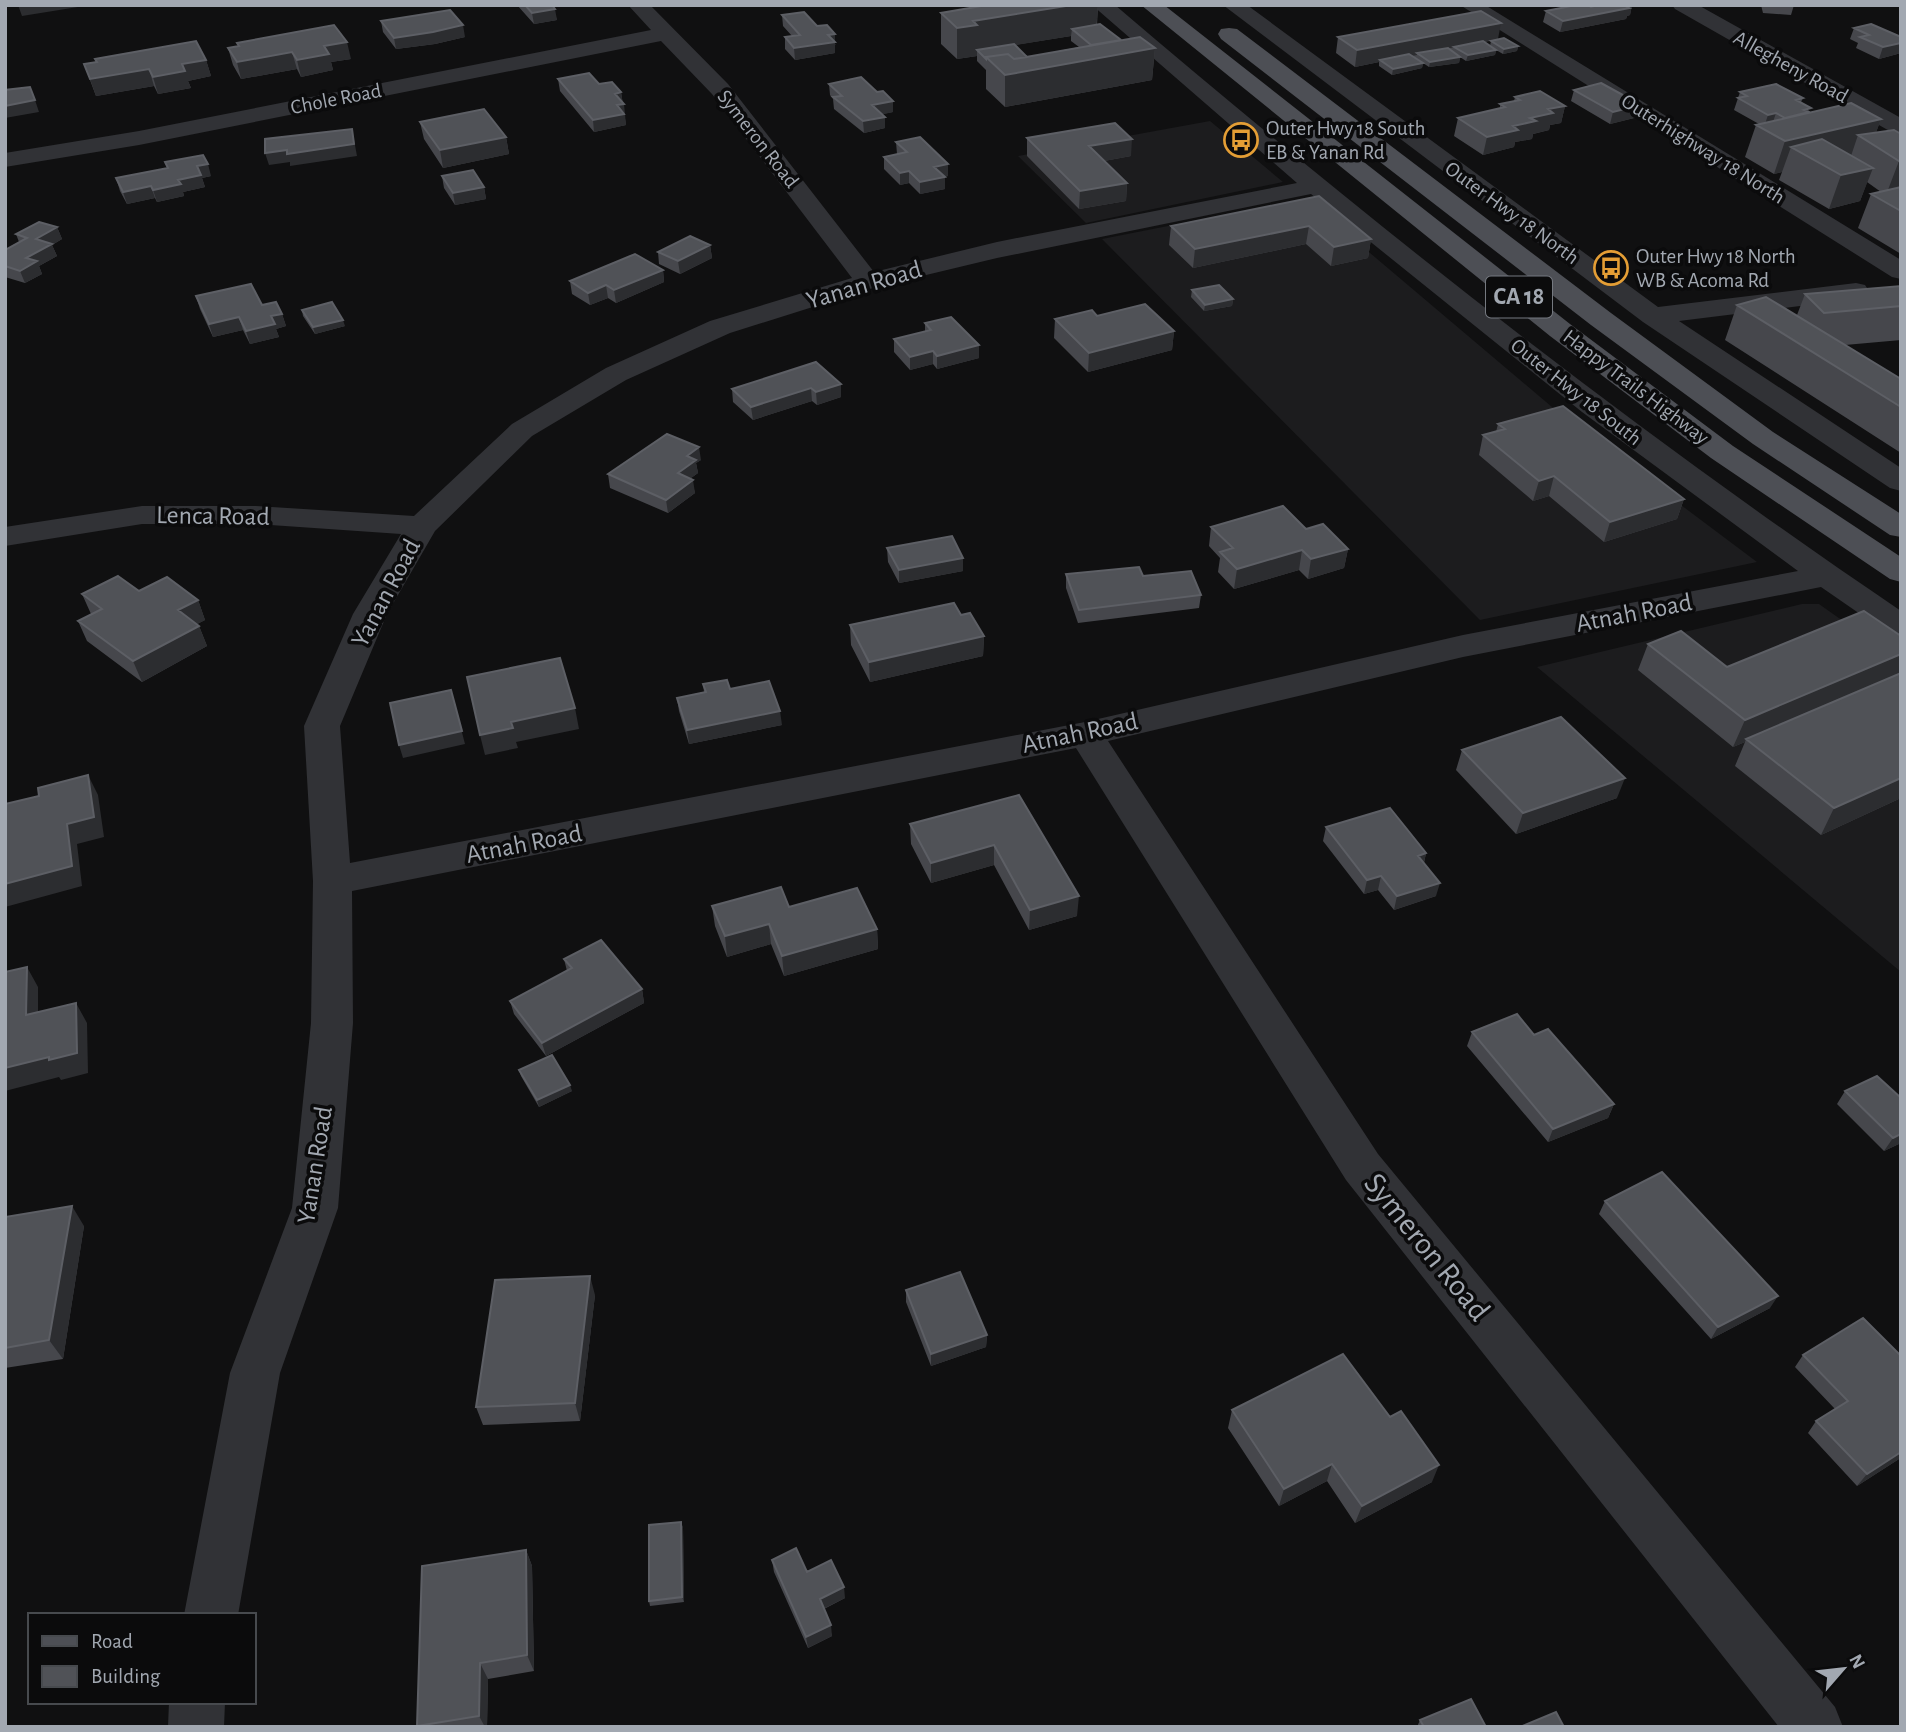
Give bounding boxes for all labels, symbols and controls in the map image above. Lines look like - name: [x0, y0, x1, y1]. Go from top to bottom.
- street label: Allegheny Road: [1730, 27, 1852, 107]
- street label: Chole Road: [289, 80, 383, 118]
- street label: Symeron Road: [713, 86, 803, 192]
- street label: Outerhighway 18 North: [1618, 90, 1788, 208]
- place label: Outer Hwy 18 South EB & Yanan Rd: [1266, 118, 1425, 163]
- bus stop icon: Outer Hwy 18 South EB & Yanan Rd: [1222, 121, 1260, 159]
- street label: Outer Hwy 18 North: [1441, 158, 1583, 268]
- place label: Outer Hwy 18 North WB & Acoma Rd: [1636, 246, 1796, 291]
- bus stop icon: Outer Hwy 18 North WB & Acoma Rd: [1592, 249, 1630, 287]
- street label: Yanan Road: [804, 256, 924, 314]
- road number: CA 18: [1486, 276, 1552, 318]
- street label: Happy Trails Highway: [1559, 326, 1713, 448]
- street label: Outer Hwy 18 South: [1507, 335, 1645, 449]
- street label: Lenca Road: [156, 502, 270, 530]
- street label: Yanan Road: [347, 535, 425, 651]
- street label: Atnah Road: [1574, 589, 1694, 637]
- street label: Atnah Road: [1020, 708, 1140, 758]
- street label: Atnah Road: [464, 820, 584, 868]
- street label: Yanan Road: [293, 1104, 337, 1226]
- street label: Symeron Road: [1358, 1167, 1496, 1327]
- legend: [28, 1613, 256, 1704]
- text: Road: [91, 1631, 133, 1652]
- north arrow: [1808, 1634, 1878, 1704]
- text: N: [1845, 1651, 1868, 1672]
- text: Building: [91, 1666, 161, 1687]

